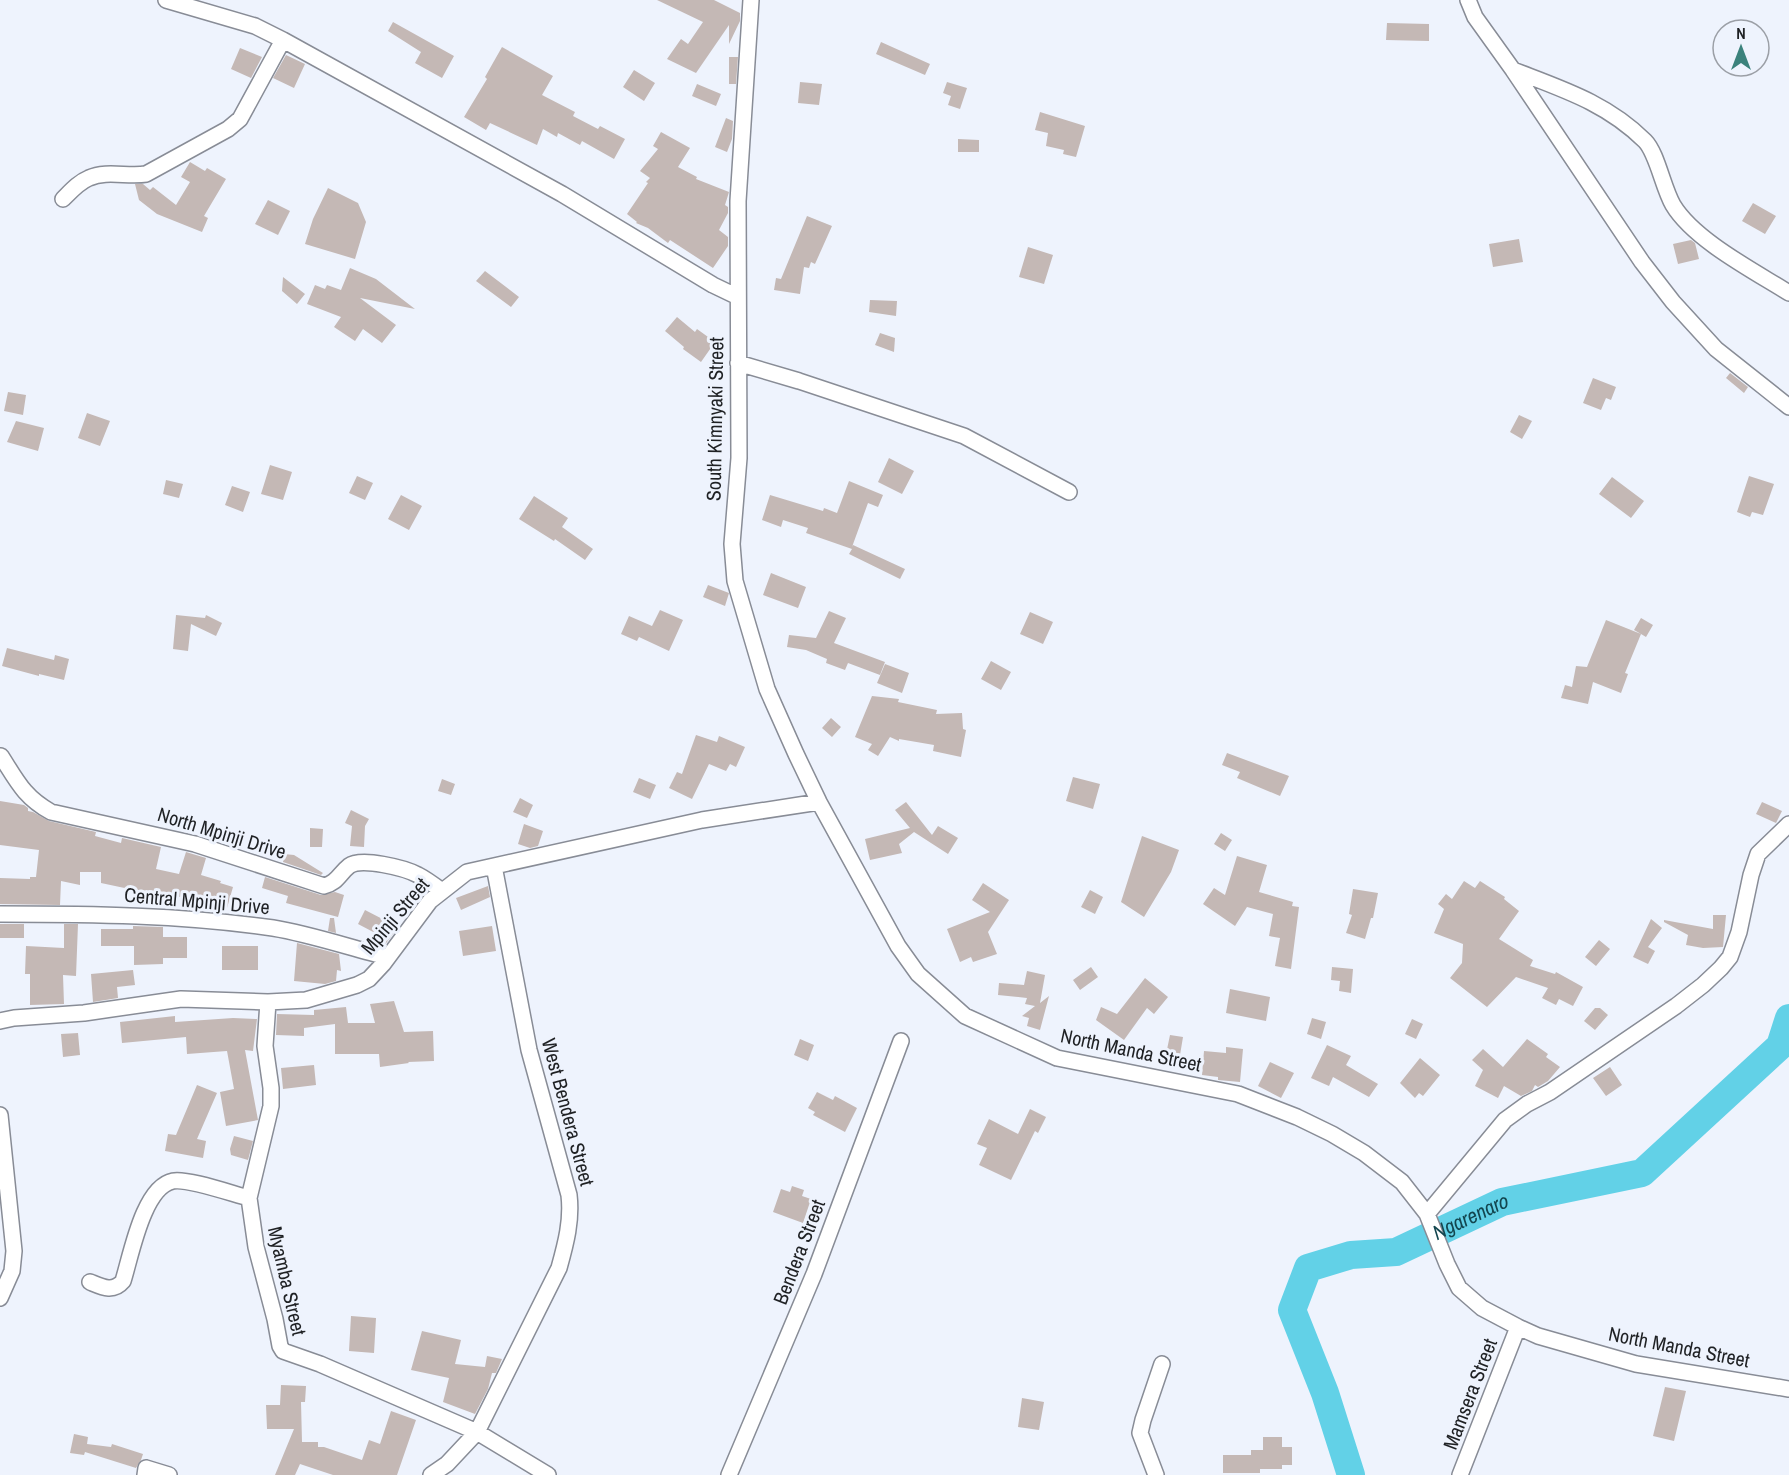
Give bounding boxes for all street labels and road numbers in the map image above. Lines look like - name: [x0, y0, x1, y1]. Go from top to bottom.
- street label: South Kimnyaki Street: [700, 336, 729, 501]
- street label: North Mpinji Drive: [155, 800, 290, 865]
- street label: Mpinji Street: [354, 871, 435, 960]
- street label: Central Mpinji Drive: [123, 881, 271, 920]
- street label: North Manda Street: [1058, 1021, 1204, 1078]
- street label: West Bendera Street: [536, 1035, 601, 1189]
- street label: Bendera Street: [766, 1195, 831, 1308]
- street label: Myamba Street: [262, 1224, 313, 1339]
- street label: North Manda Street: [1606, 1320, 1752, 1373]
- street label: Mamsera Street: [1436, 1334, 1503, 1453]

